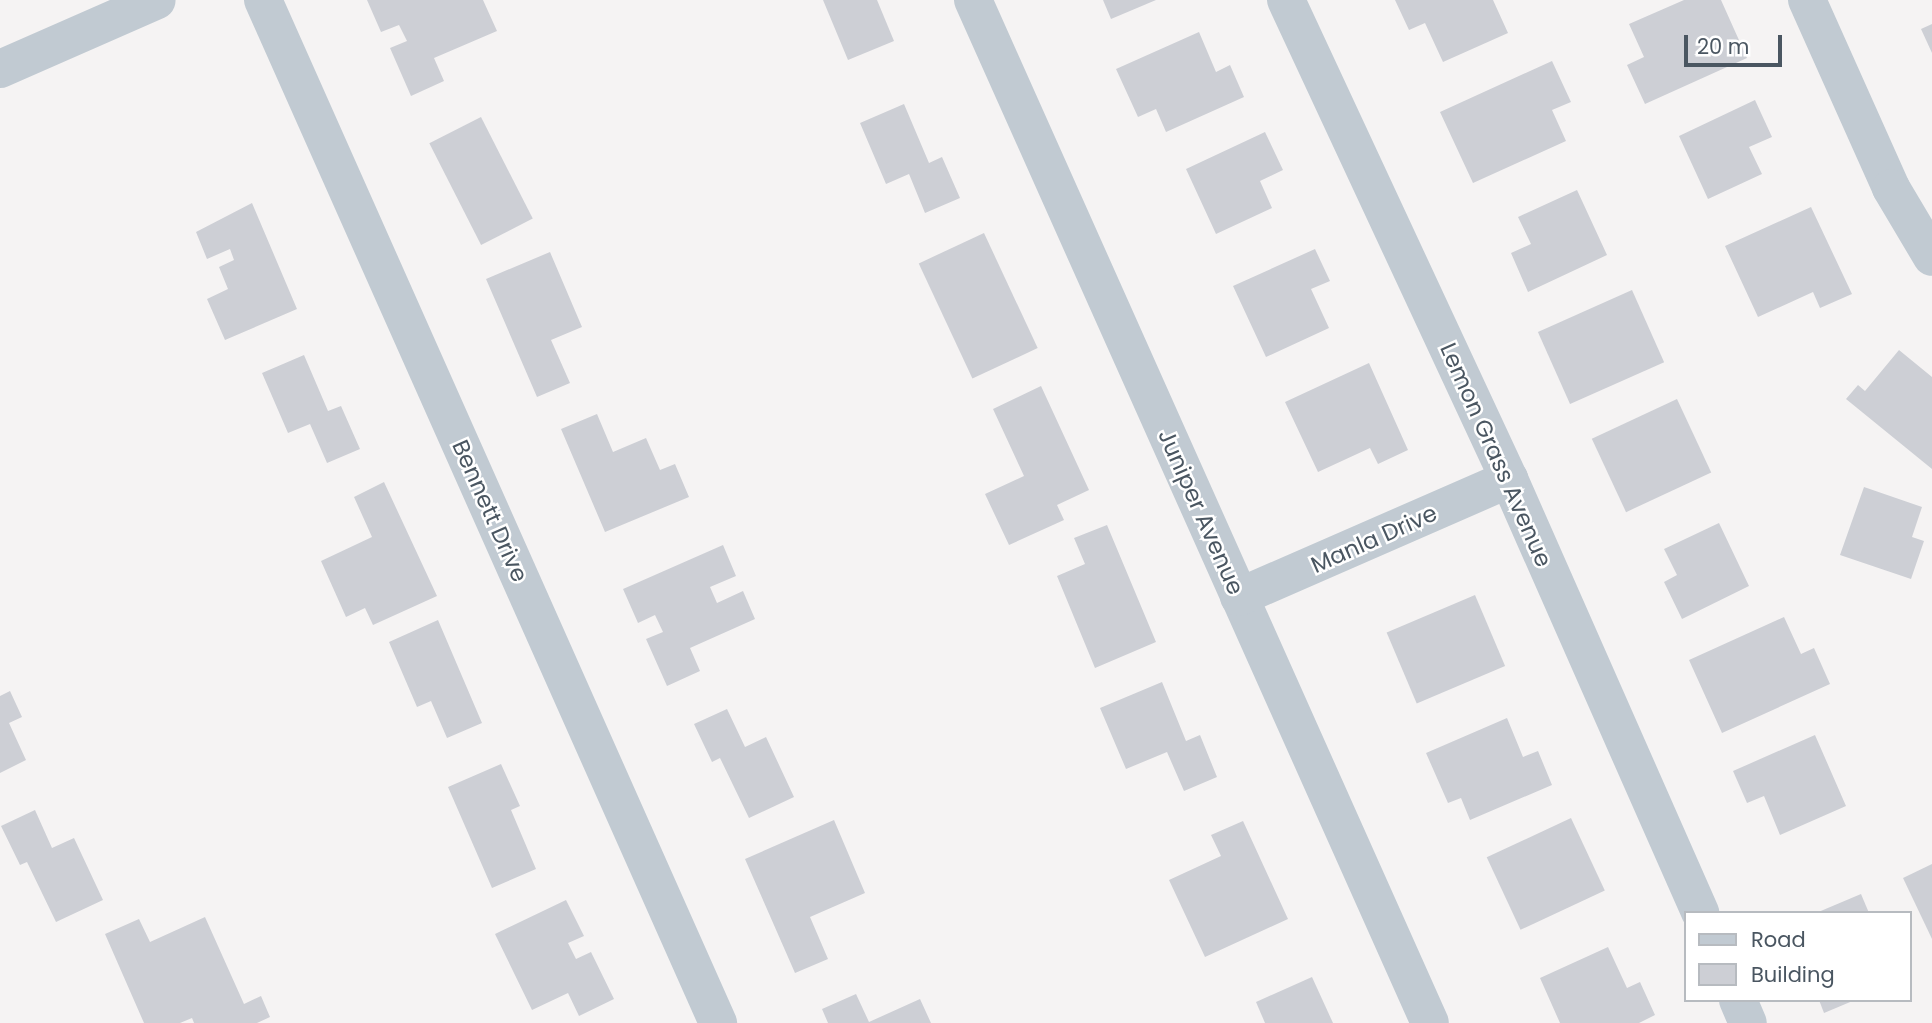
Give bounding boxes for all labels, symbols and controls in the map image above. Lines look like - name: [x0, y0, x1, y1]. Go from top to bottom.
- scale bar: [1687, 21, 1785, 65]
- text: 20 m: [1697, 32, 1750, 61]
- street label: Lemon Grass Avenue: [1434, 339, 1558, 571]
- street label: Juniper Avenue: [1152, 425, 1250, 599]
- street label: Bennett Drive: [446, 436, 534, 586]
- street label: Manla Drive: [1307, 499, 1441, 579]
- legend: [1684, 911, 1911, 1002]
- text: Road: [1751, 925, 1806, 954]
- text: Building: [1751, 960, 1835, 989]

